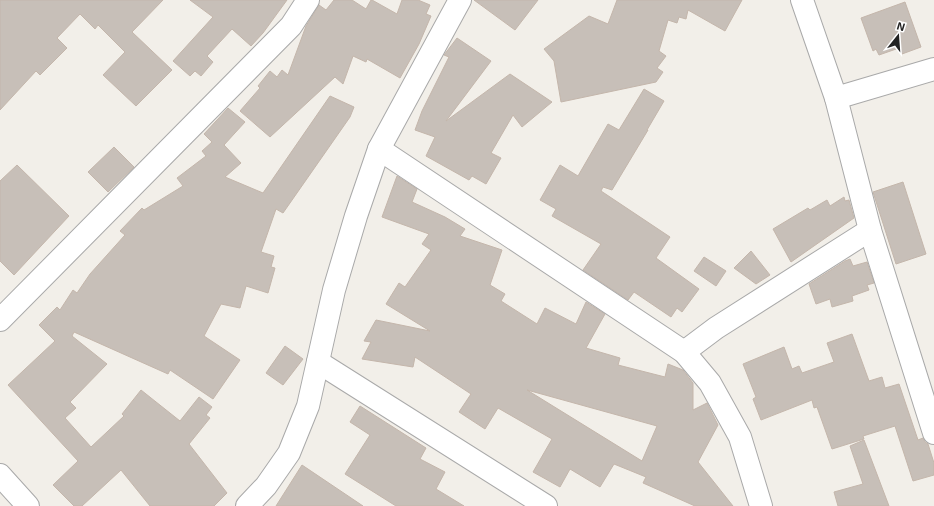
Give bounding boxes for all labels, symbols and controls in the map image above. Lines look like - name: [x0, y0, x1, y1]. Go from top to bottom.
- north arrow: [878, 16, 918, 56]
- text: N: [895, 19, 907, 33]

